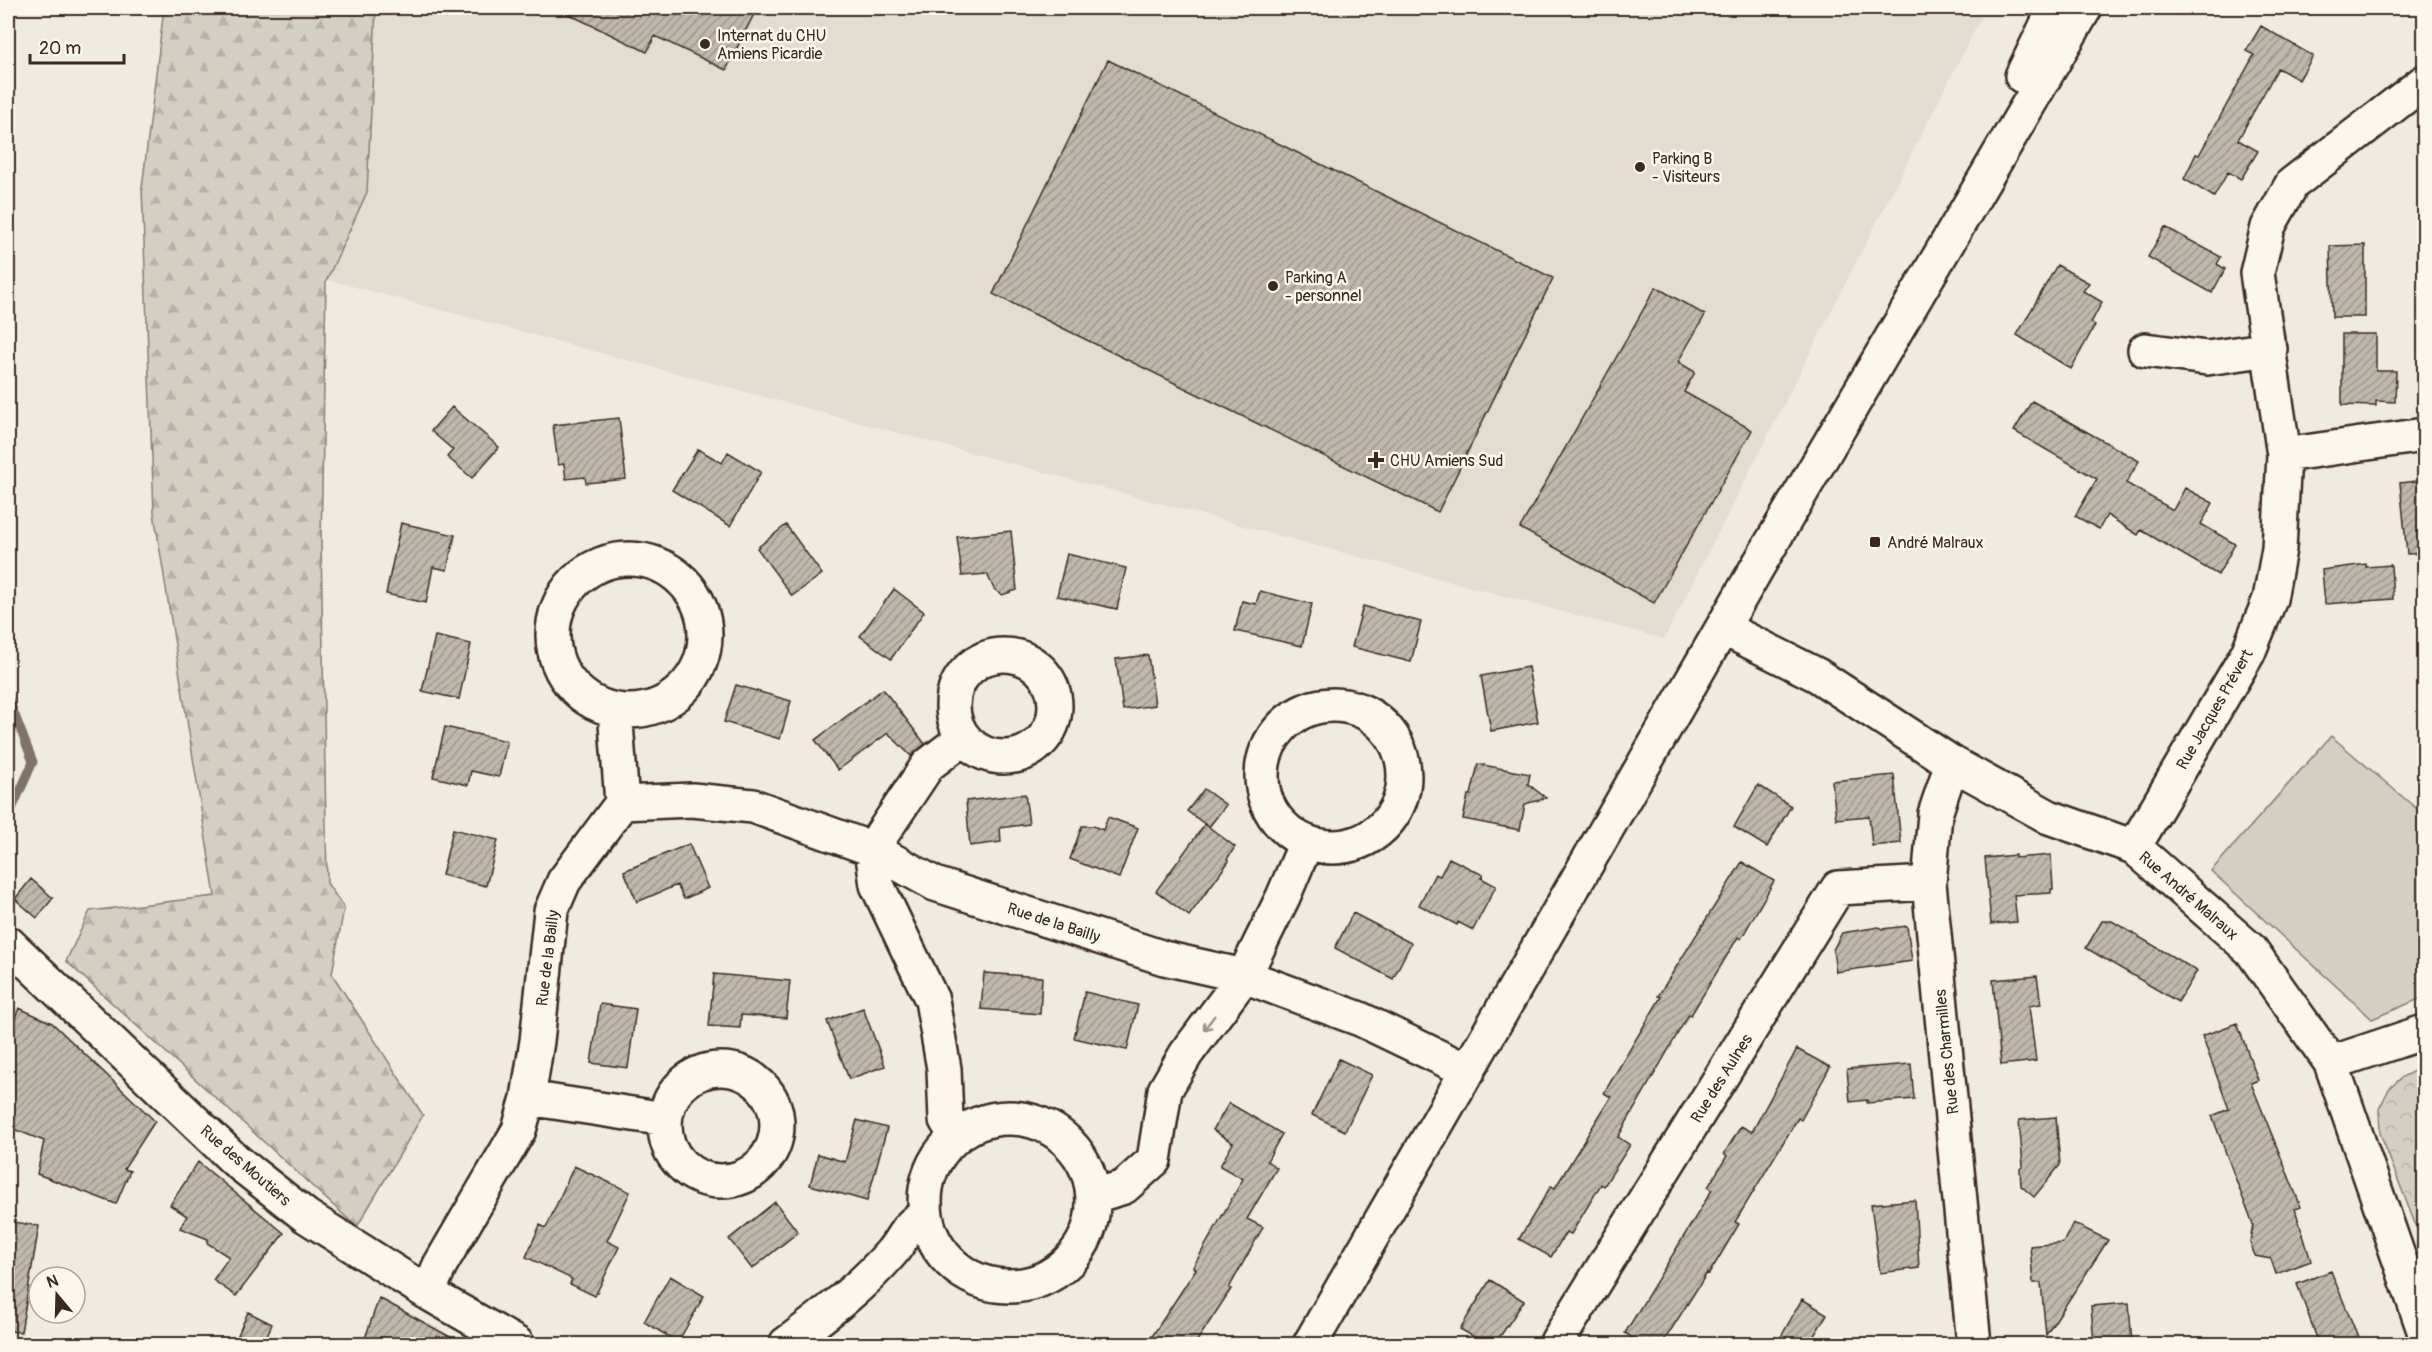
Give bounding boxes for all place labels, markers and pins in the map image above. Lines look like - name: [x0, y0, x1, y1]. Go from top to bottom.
- place label: Internat du CHU Amiens Picardie: [717, 26, 826, 64]
- marker: Internat du CHU Amiens Picardie: [698, 37, 712, 51]
- place label: Parking B - Visiteurs: [1652, 149, 1720, 187]
- marker: Parking B - Visiteurs: [1633, 160, 1647, 174]
- place label: Parking A - personnel: [1285, 268, 1362, 306]
- marker: Parking A - personnel: [1266, 279, 1280, 293]
- marker: CHU Amiens Sud: [1367, 451, 1385, 469]
- place label: CHU Amiens Sud: [1390, 451, 1503, 471]
- place label: André Malraux: [1887, 533, 1984, 553]
- marker: André Malraux: [1868, 535, 1882, 549]

